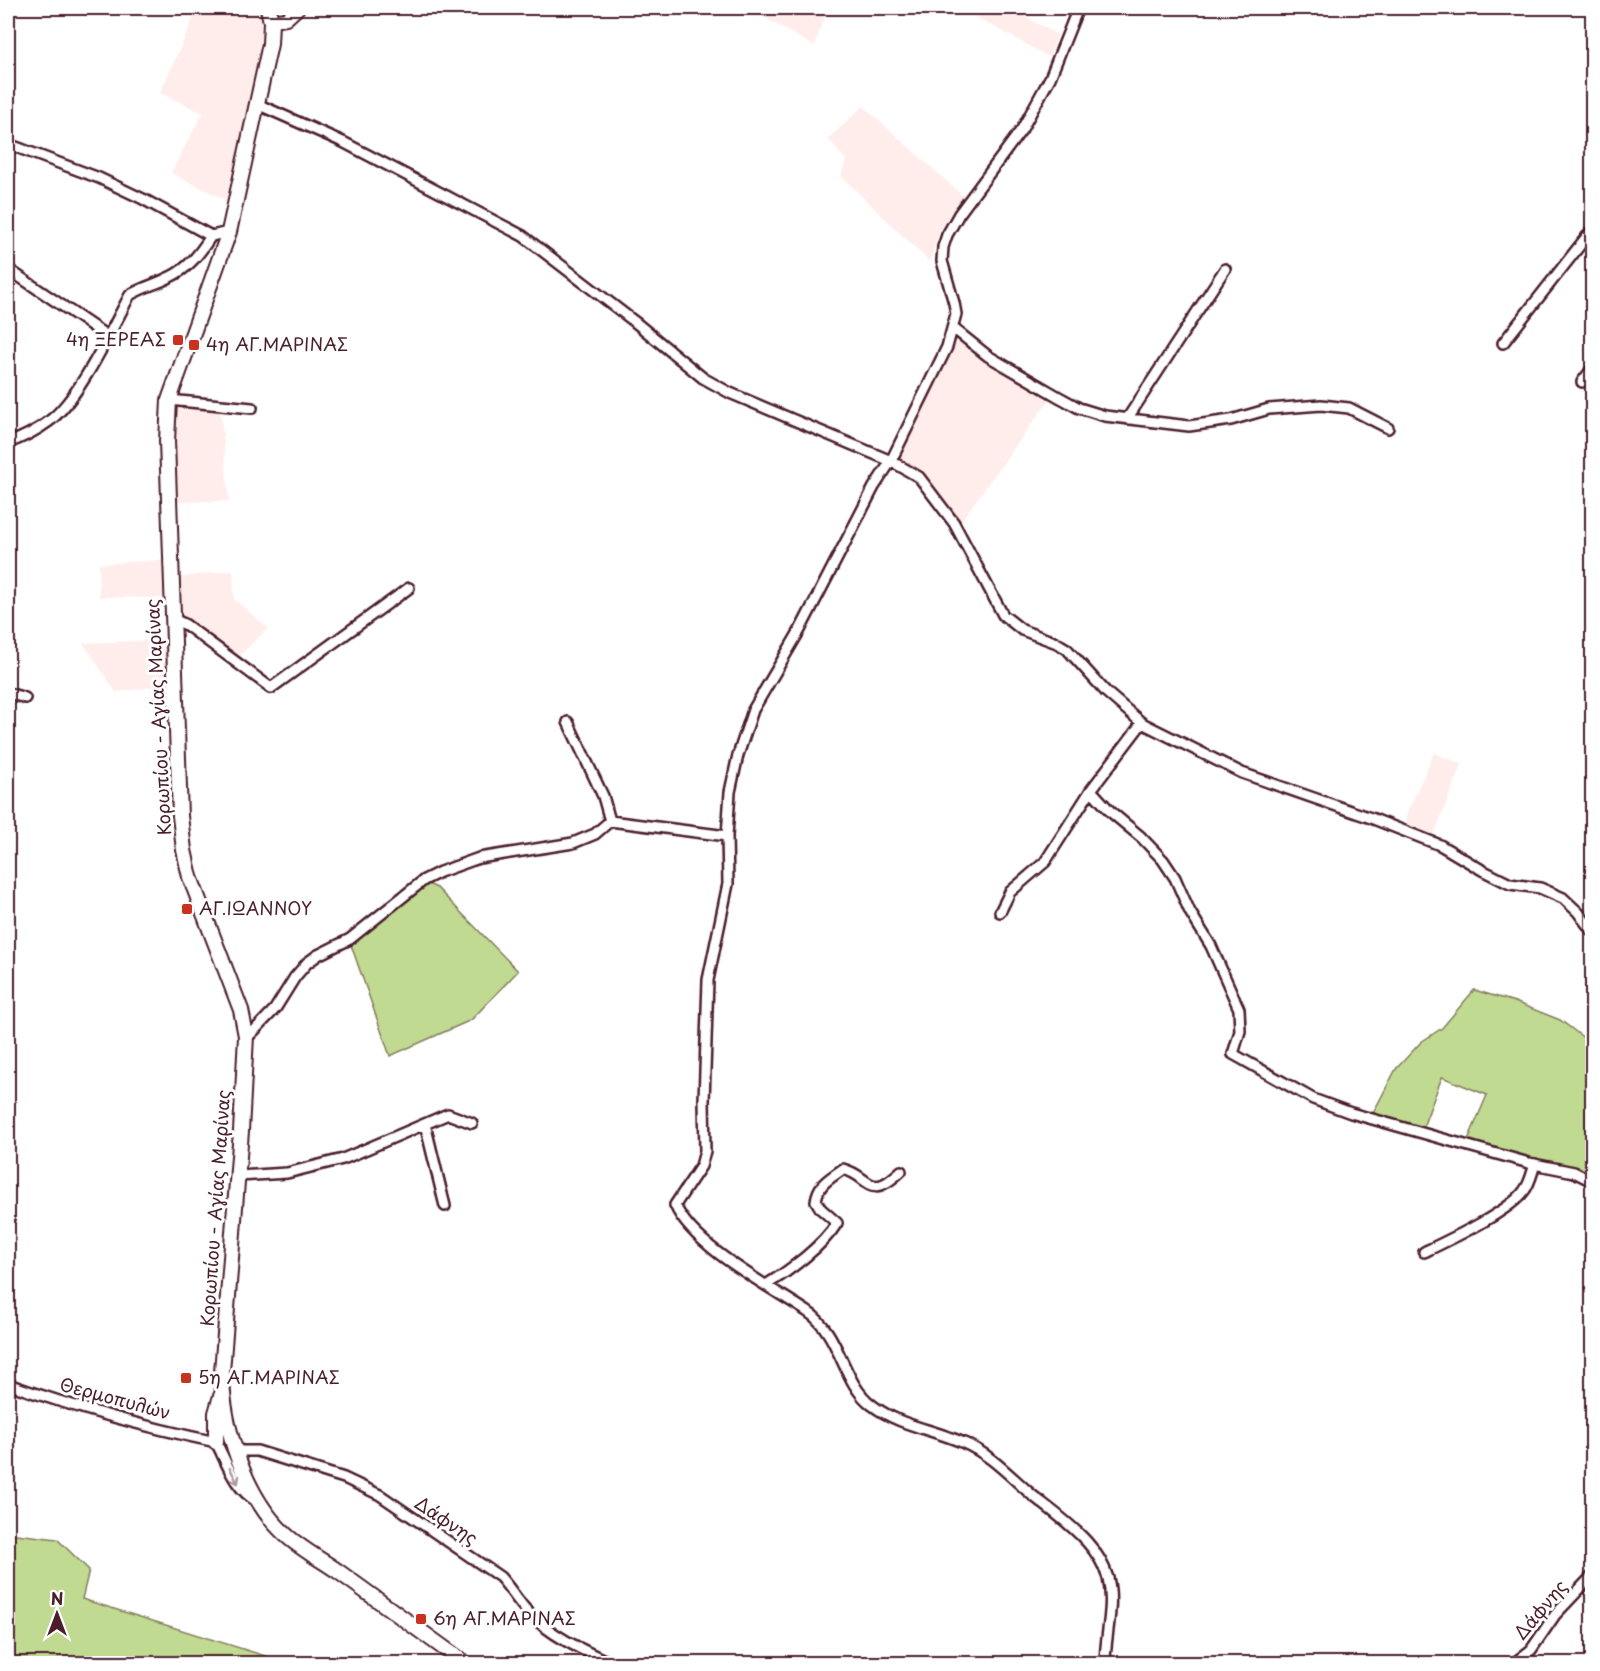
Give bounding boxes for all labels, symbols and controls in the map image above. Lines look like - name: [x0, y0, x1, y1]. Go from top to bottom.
- place label: 4η ΞΕΡΕΑΣ: [66, 325, 166, 352]
- place label: 4η ΑΓ.ΜΑΡΙΝΑΣ: [206, 330, 348, 357]
- marker: 4η ΞΕΡΕΑΣ: [171, 333, 185, 347]
- marker: 4η ΑΓ.ΜΑΡΙΝΑΣ: [187, 338, 201, 352]
- street label: Κορωπίου - Αγίας Μαρίνας: [138, 598, 177, 836]
- place label: ΑΓ.ΙΩΑΝΝΟΥ: [199, 894, 312, 921]
- marker: ΑΓ.ΙΩΑΝΝΟΥ: [180, 902, 194, 916]
- street label: Κορωπίου - Αγίας Μαρίνας: [193, 1089, 236, 1327]
- place label: 5η ΑΓ.ΜΑΡΙΝΑΣ: [198, 1363, 340, 1390]
- street label: Θερμοπυλών: [57, 1370, 174, 1425]
- marker: 5η ΑΓ.ΜΑΡΙΝΑΣ: [179, 1371, 193, 1385]
- one-way arrow: [228, 1466, 240, 1484]
- street label: Δάφνης: [410, 1489, 484, 1551]
- street label: Δάφνης: [1507, 1573, 1573, 1645]
- north arrow: [27, 1584, 87, 1644]
- text: N: [51, 1586, 63, 1610]
- place label: 6η ΑΓ.ΜΑΡΙΝΑΣ: [433, 1604, 576, 1631]
- marker: 6η ΑΓ.ΜΑΡΙΝΑΣ: [414, 1612, 428, 1626]

